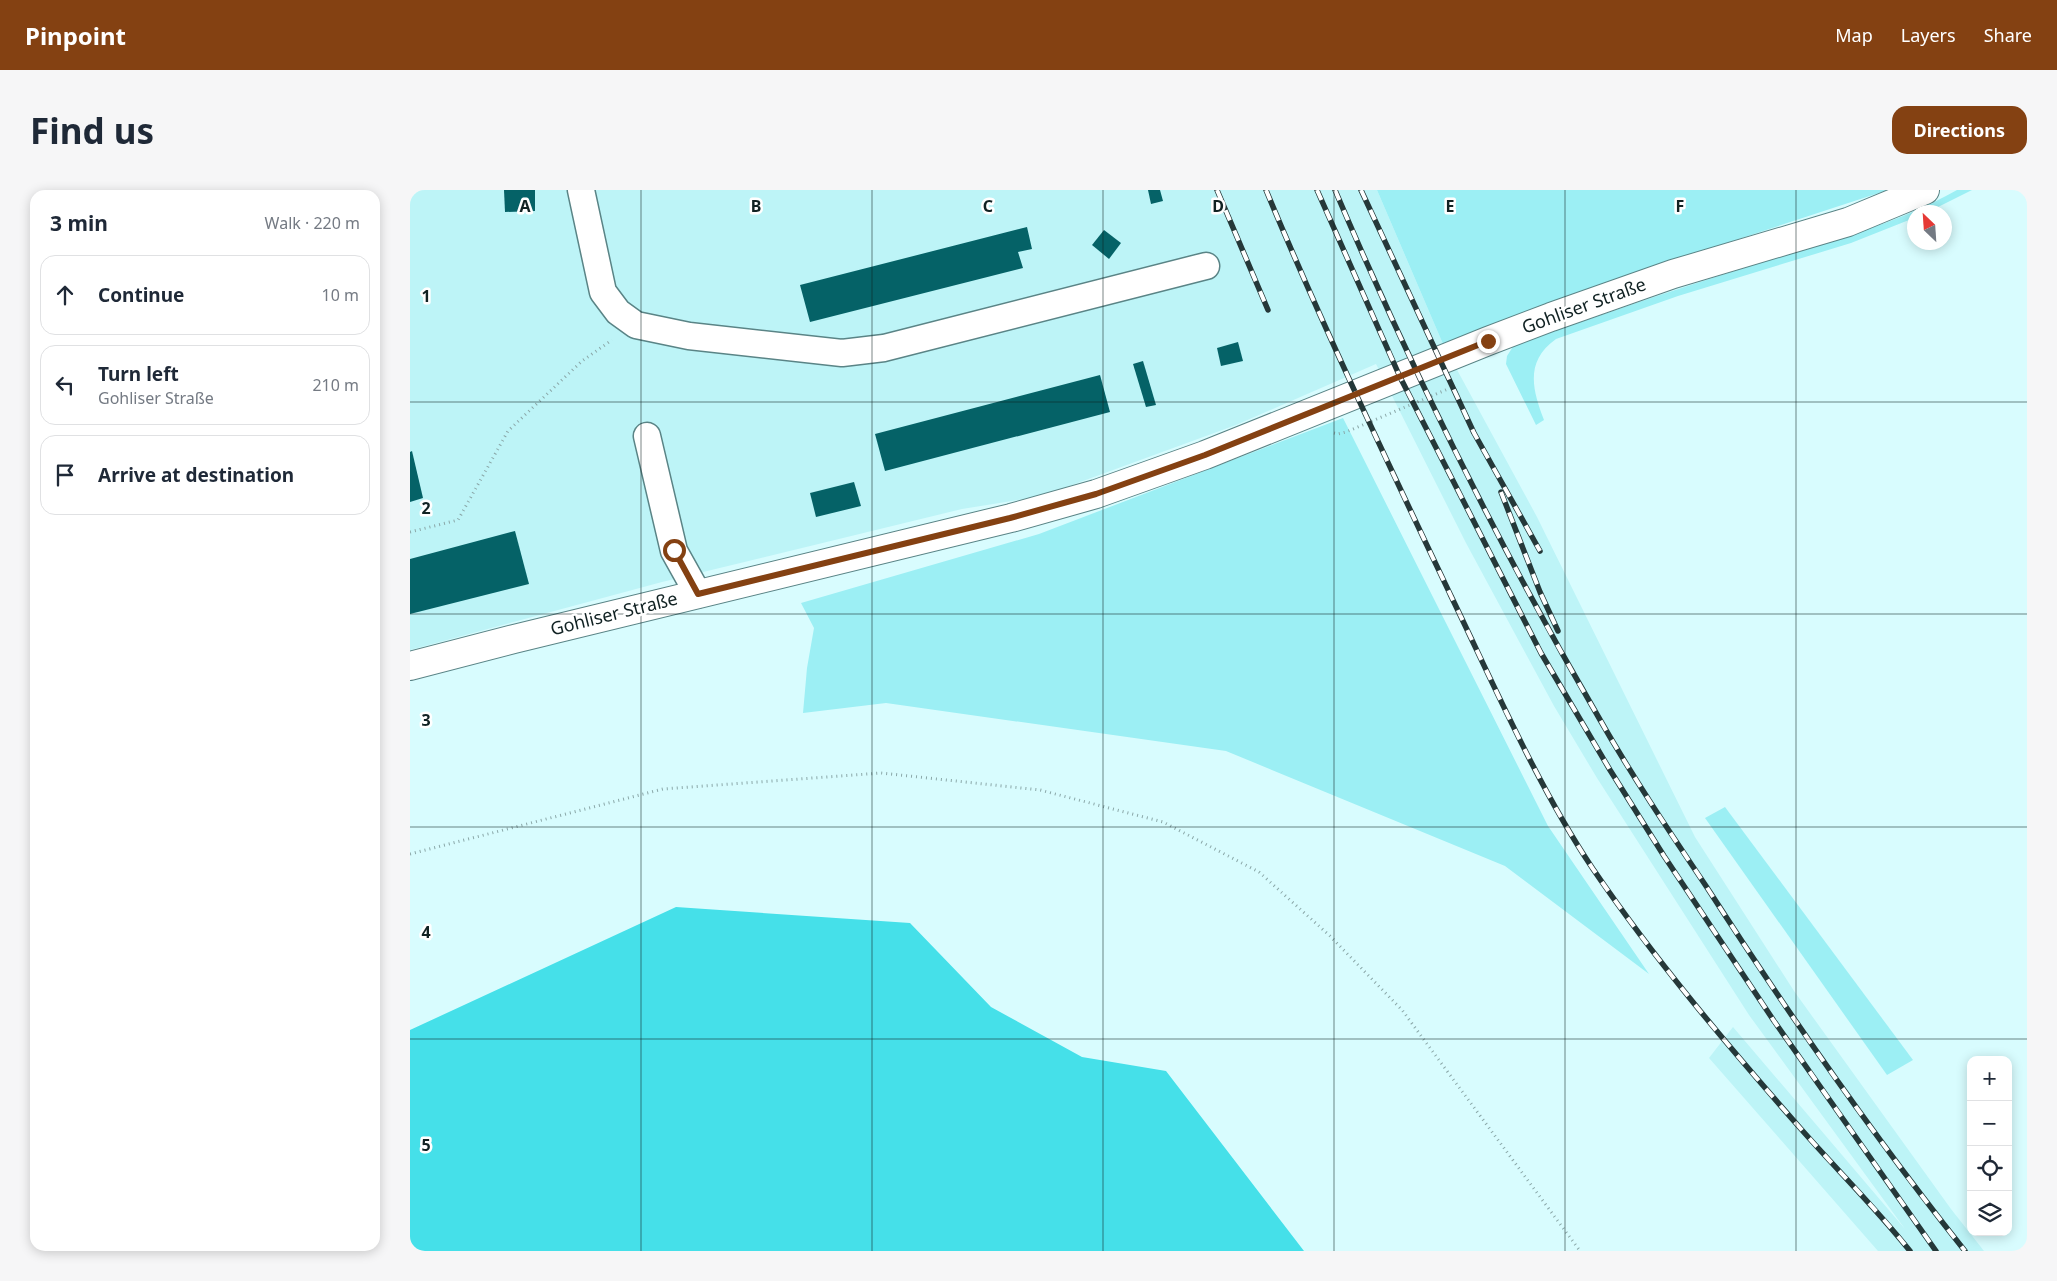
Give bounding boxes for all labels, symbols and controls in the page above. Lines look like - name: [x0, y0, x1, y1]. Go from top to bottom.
- text: Pinpoint: [25, 19, 126, 52]
- text: Map: [1835, 23, 1873, 47]
- text: Layers: [1901, 23, 1956, 47]
- text: Share: [1984, 23, 2032, 47]
- button: Directions: [1892, 106, 2027, 154]
- text: Find us: [30, 107, 154, 154]
- text: A: [519, 195, 531, 217]
- text: B: [751, 195, 761, 217]
- text: C: [983, 195, 993, 217]
- text: D: [1212, 195, 1224, 217]
- text: E: [1446, 195, 1455, 217]
- text: F: [1676, 195, 1684, 217]
- north arrow: [1907, 205, 1952, 250]
- text: 3 min: [50, 209, 108, 237]
- text: Walk · 220 m: [265, 212, 360, 234]
- street label: Gohliser Straße: [1518, 271, 1649, 339]
- icon: ahead: [51, 281, 79, 309]
- text: Continue: [98, 282, 184, 308]
- text: 10 m: [322, 284, 359, 306]
- text: 1: [421, 285, 431, 307]
- route end: [1477, 330, 1500, 353]
- text: Turn left: [98, 361, 179, 387]
- icon: left: [51, 371, 79, 399]
- text: 210 m: [312, 374, 359, 396]
- text: Gohliser Straße: [98, 387, 214, 409]
- icon: arrive: [51, 461, 79, 489]
- text: Arrive at destination: [98, 462, 294, 488]
- text: 2: [421, 497, 431, 519]
- route start: [663, 539, 686, 562]
- street label: Gohliser Straße: [548, 586, 680, 640]
- text: 3: [421, 709, 431, 731]
- text: 4: [421, 921, 431, 943]
- map controls: [1967, 1056, 2012, 1236]
- button: +: [1967, 1056, 2012, 1101]
- button: −: [1967, 1101, 2012, 1146]
- text: 5: [421, 1134, 431, 1156]
- button: locate: [1967, 1146, 2012, 1191]
- button: layers: [1967, 1191, 2012, 1236]

